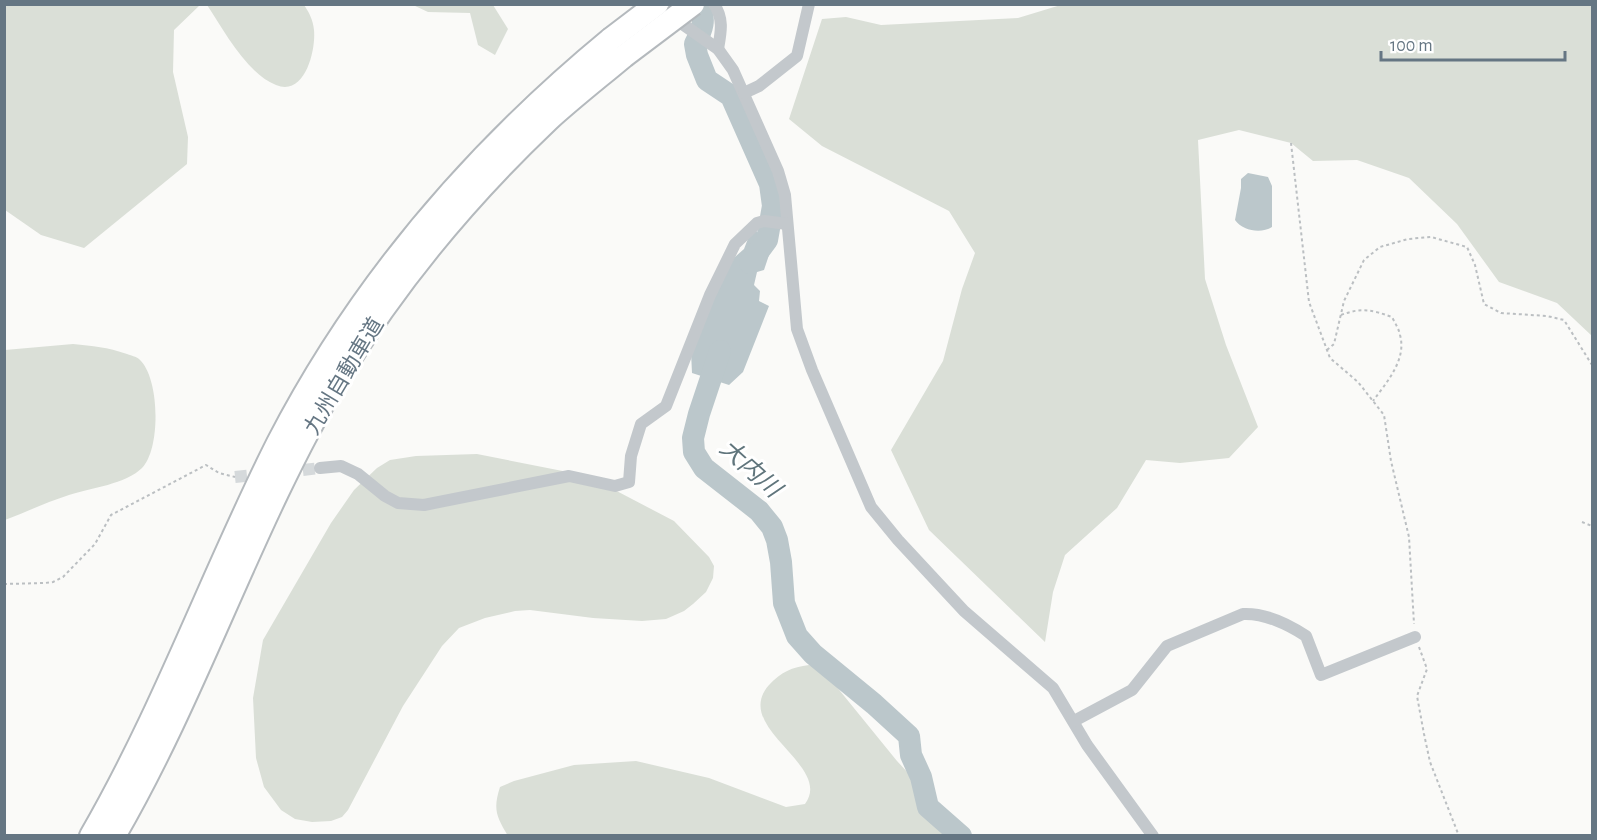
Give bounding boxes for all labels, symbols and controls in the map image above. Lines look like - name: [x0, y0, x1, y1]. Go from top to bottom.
- scale bar: [1381, 24, 1566, 62]
- text: 100 m: [1390, 37, 1433, 55]
- street label: 九州自動車道: [300, 313, 387, 438]
- water label: 大内川: [715, 435, 788, 504]

